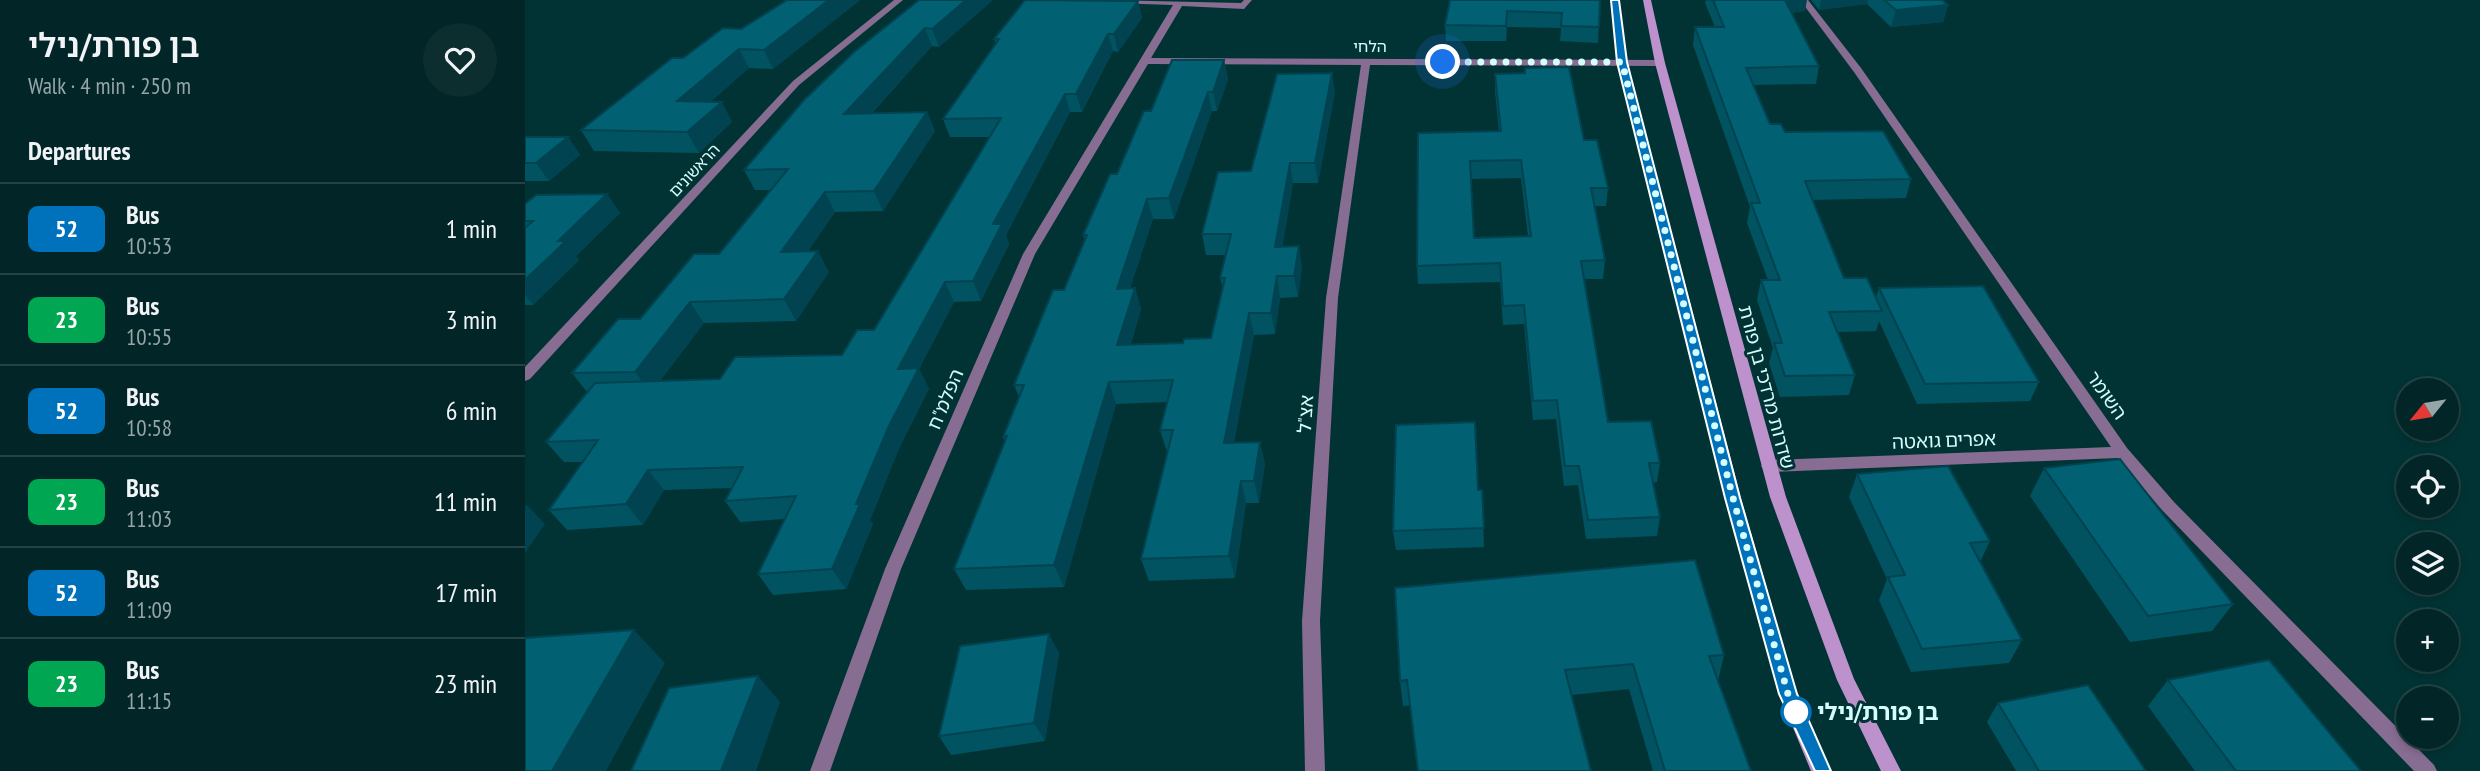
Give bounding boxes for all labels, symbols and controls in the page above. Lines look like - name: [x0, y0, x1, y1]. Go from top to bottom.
- text: בן פורת/נילי: [28, 23, 200, 66]
- button: heart: [423, 23, 497, 97]
- street label: הלחי: [1353, 36, 1387, 56]
- your location: [1425, 44, 1460, 79]
- text: Walk · 4 min · 250 m: [28, 71, 191, 100]
- text: Departures: [28, 134, 131, 167]
- street label: הראשונים: [664, 139, 724, 201]
- text: Bus: [126, 198, 159, 231]
- text: 1 min: [446, 212, 497, 245]
- text: 52: [55, 213, 78, 244]
- text: 10:53: [126, 231, 172, 260]
- text: Bus: [126, 289, 159, 322]
- text: 3 min: [446, 303, 497, 336]
- street label: שדרות מרדכי בן פורת: [1734, 303, 1800, 471]
- text: 23: [55, 304, 78, 335]
- text: 10:55: [126, 322, 172, 351]
- street label: הפלמ"ח: [922, 365, 968, 433]
- street label: השומר: [2082, 366, 2132, 424]
- north arrow: [2396, 378, 2459, 441]
- map controls: [2396, 378, 2459, 749]
- text: Bus: [126, 380, 159, 413]
- text: 6 min: [446, 394, 497, 427]
- street label: אצ"ל: [1292, 394, 1318, 434]
- text: 52: [55, 395, 78, 426]
- text: 10:58: [126, 413, 172, 442]
- street label: אפרים גואטה: [1892, 426, 1996, 454]
- button: locate: [2396, 455, 2459, 518]
- text: Bus: [126, 471, 159, 504]
- text: 11 min: [434, 485, 497, 518]
- text: 23: [55, 486, 78, 517]
- text: 11:03: [126, 504, 172, 533]
- button: layers: [2396, 532, 2459, 595]
- text: Bus: [126, 562, 159, 595]
- text: 17 min: [435, 576, 497, 609]
- text: 52: [55, 577, 78, 608]
- text: 11:09: [126, 595, 172, 624]
- button: +: [2396, 609, 2459, 672]
- text: Bus: [126, 653, 159, 686]
- text: 23 min: [434, 667, 497, 700]
- text: 23: [55, 668, 78, 699]
- text: 11:15: [126, 686, 172, 715]
- button: −: [2396, 686, 2459, 749]
- marker: בן פורת/נילי: [1781, 697, 1811, 727]
- place label: בן פורת/נילי: [1817, 697, 1939, 726]

